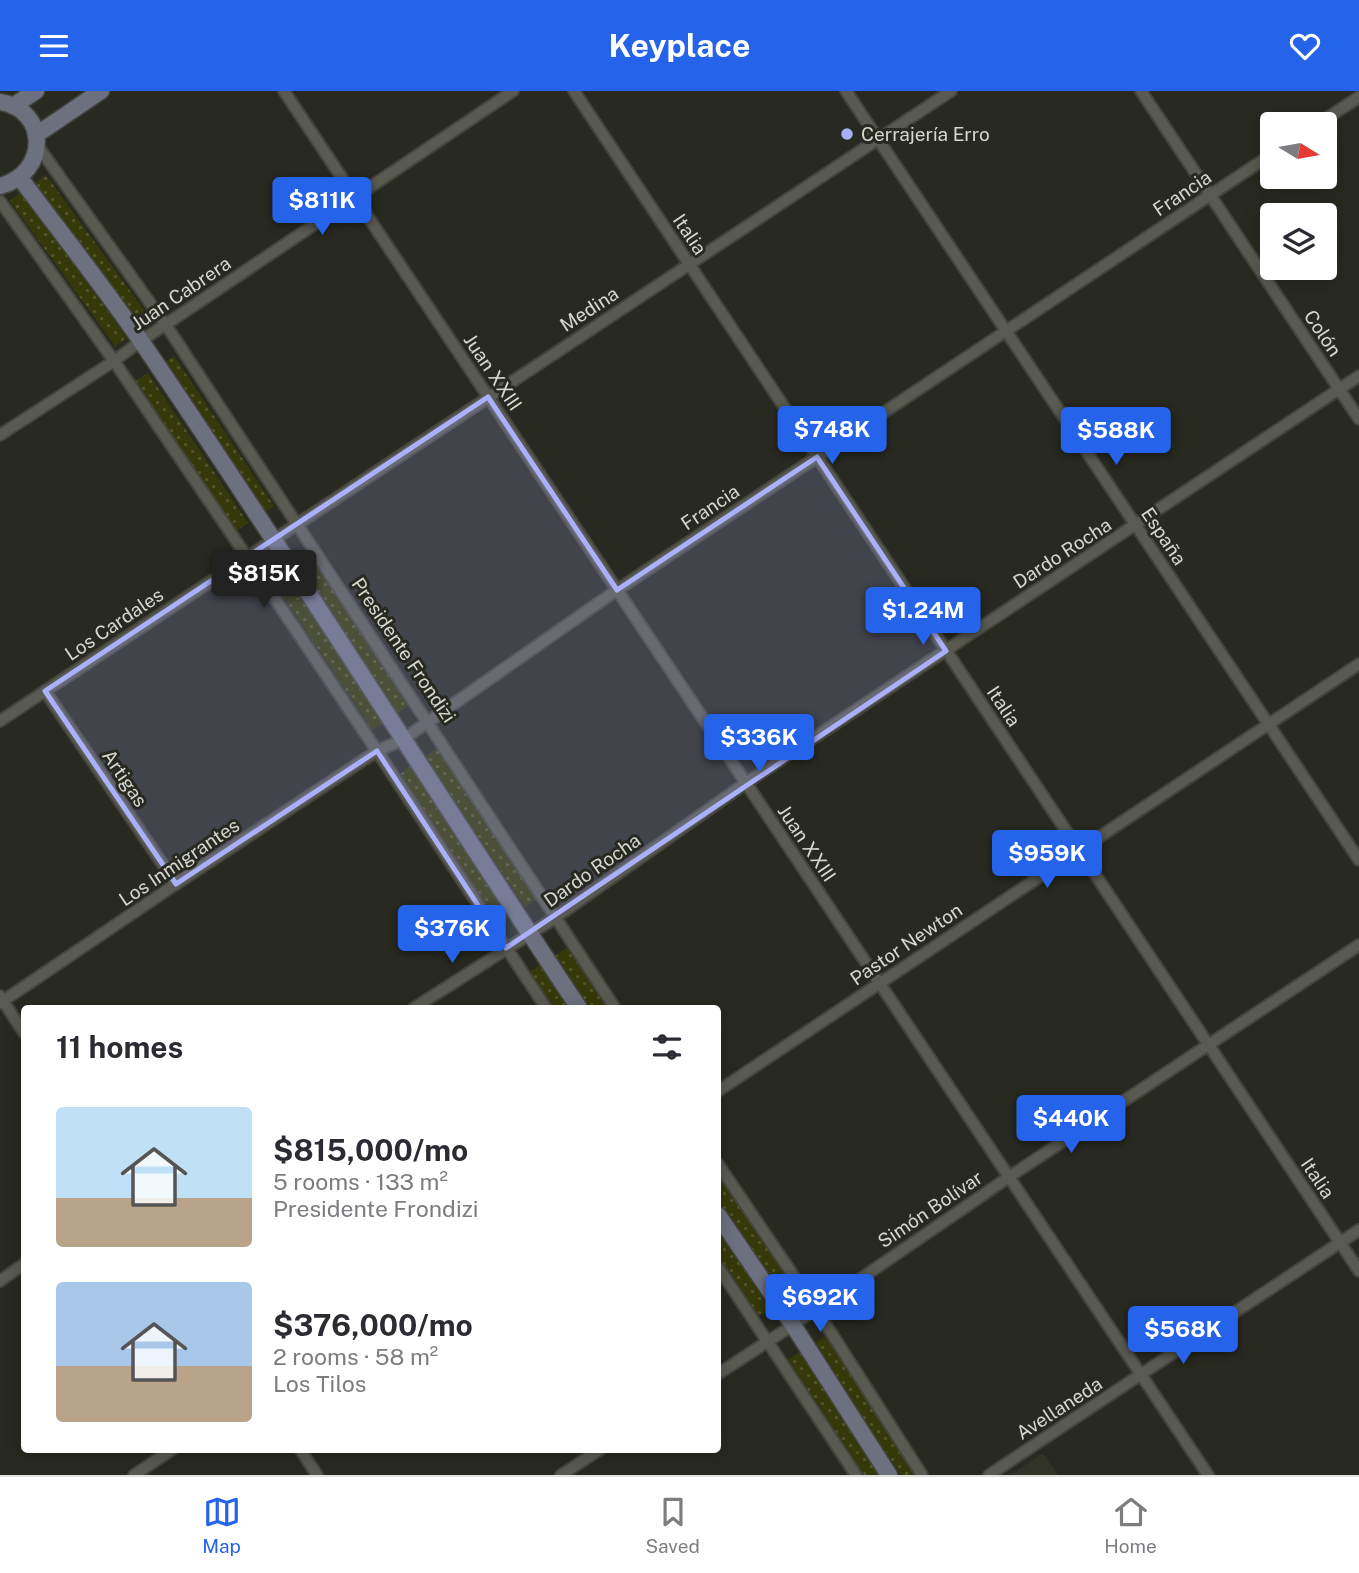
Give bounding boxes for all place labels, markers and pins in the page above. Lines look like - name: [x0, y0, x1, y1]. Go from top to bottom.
- place label: Cerrajería Erro: [861, 123, 990, 145]
- marker: Cerrajería Erro: [839, 126, 855, 142]
- pin: $811K: [273, 177, 371, 237]
- pin: $748K: [783, 407, 881, 466]
- pin: $588K: [1067, 407, 1165, 467]
- pin: $815K: [215, 551, 313, 610]
- pin: $1.24M: [866, 587, 980, 647]
- pin: $336K: [710, 715, 808, 774]
- pin: $959K: [998, 831, 1096, 890]
- pin: $376K: [403, 905, 501, 965]
- pin: $440K: [1022, 1095, 1120, 1155]
- pin: $692K: [771, 1275, 869, 1334]
- pin: $568K: [1134, 1307, 1232, 1366]

